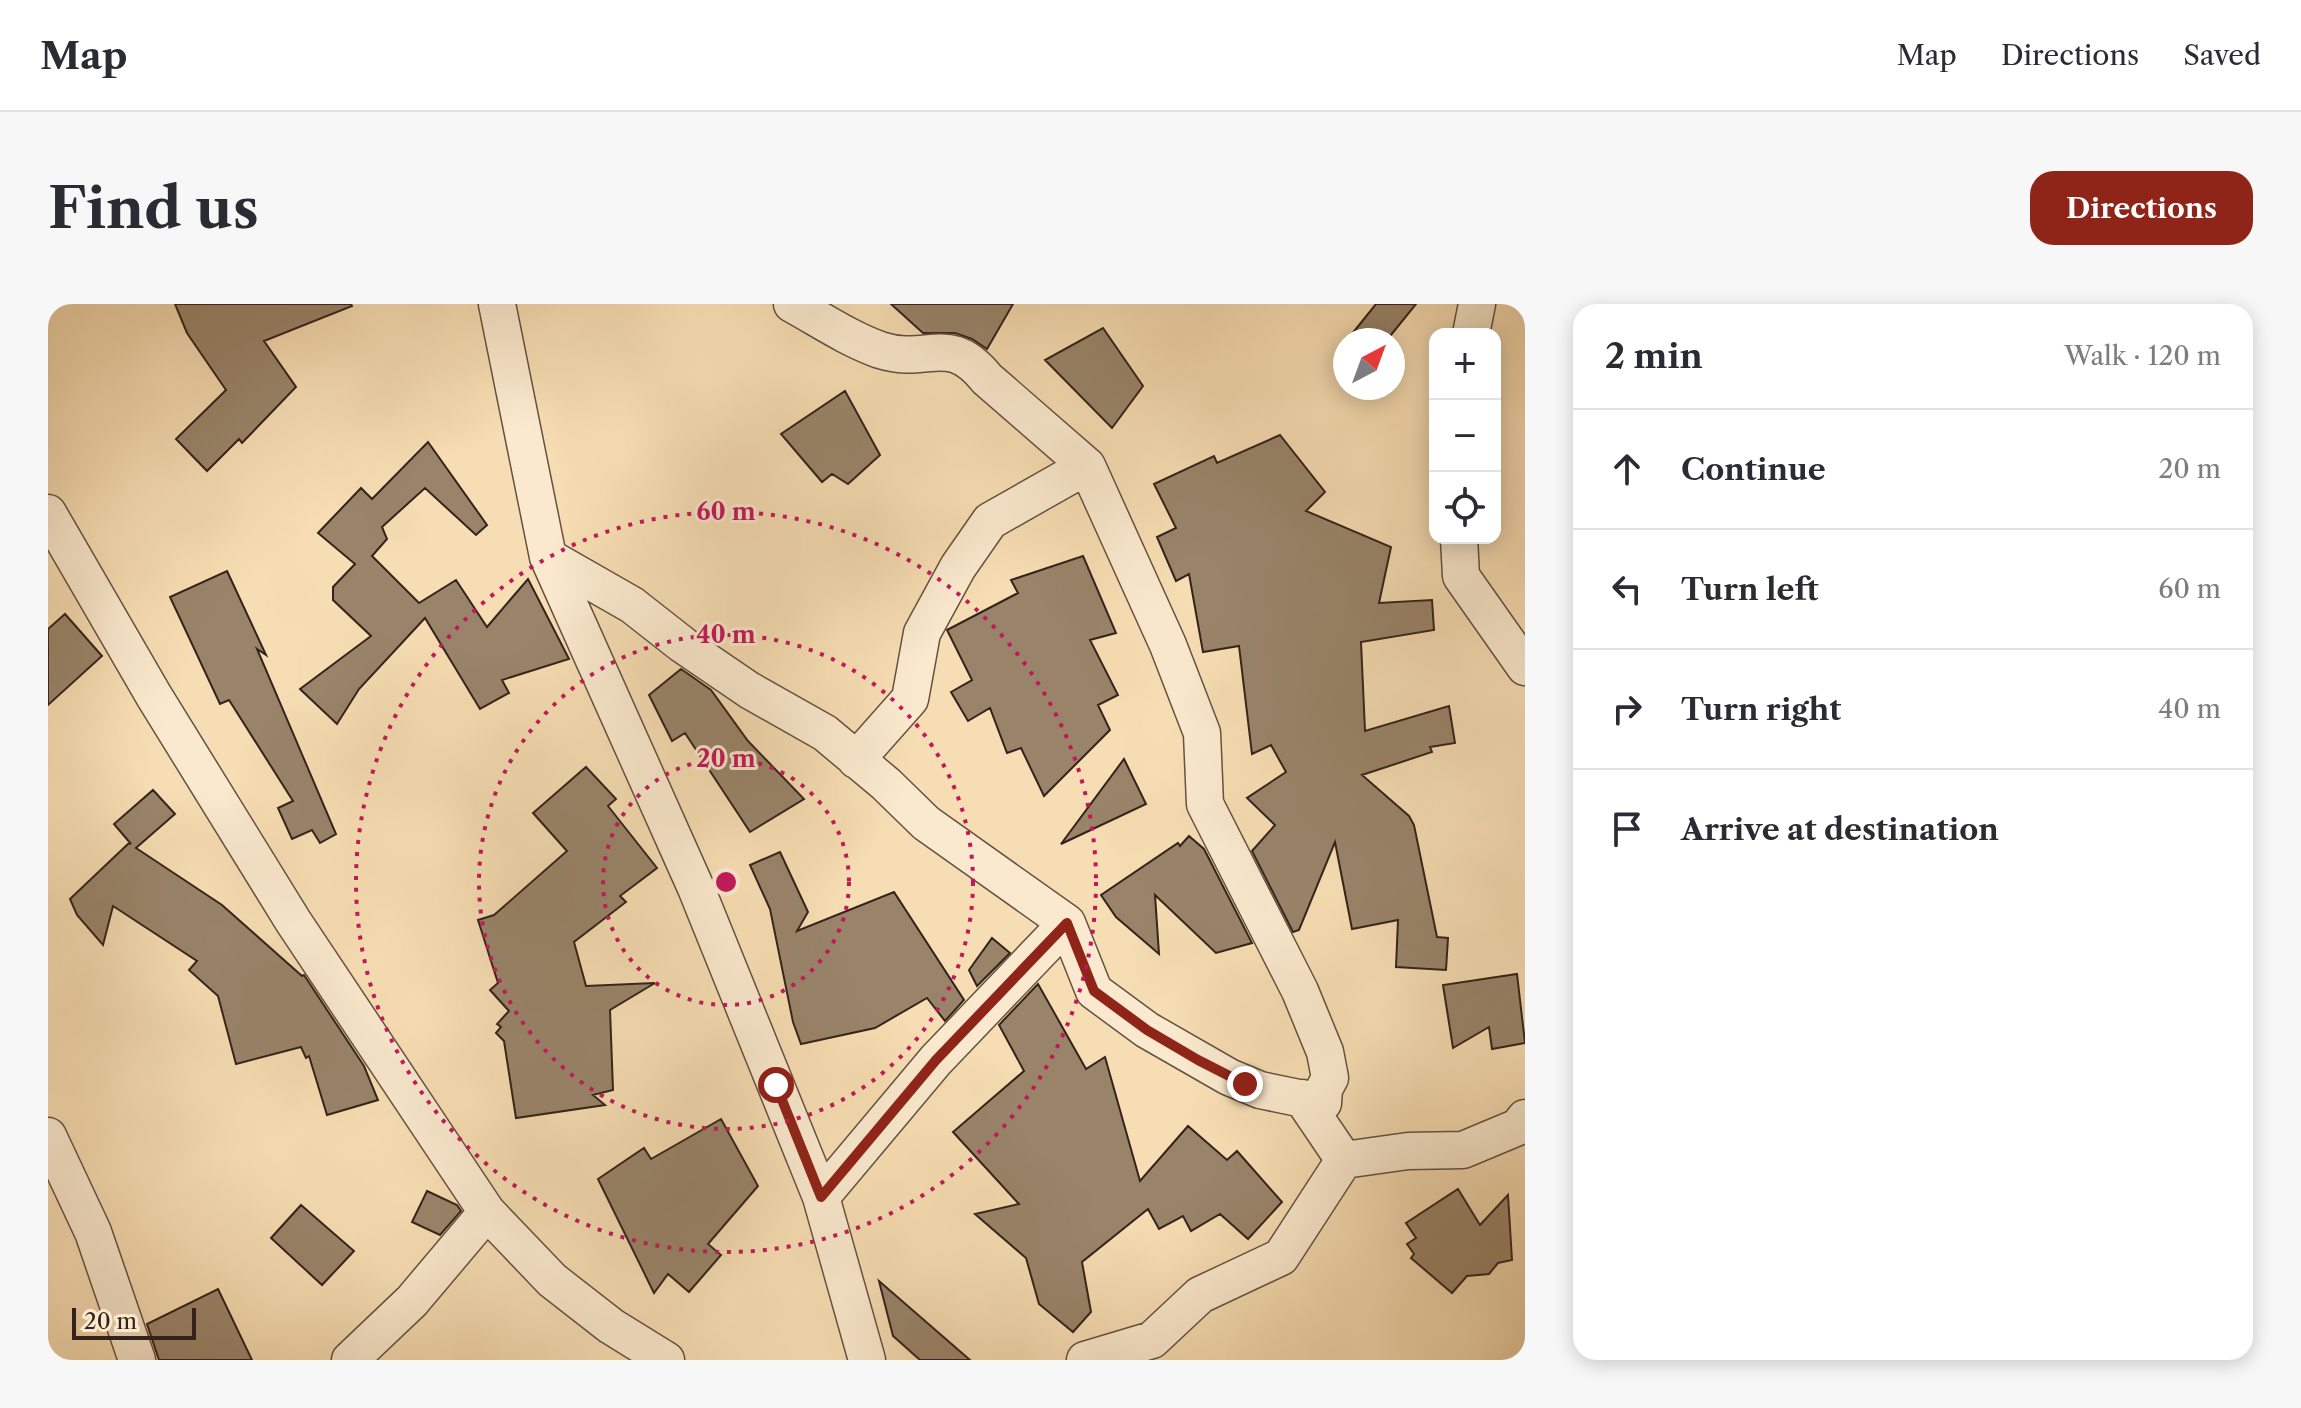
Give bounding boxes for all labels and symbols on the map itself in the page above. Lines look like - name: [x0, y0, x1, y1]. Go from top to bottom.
- north arrow: [1333, 328, 1405, 400]
- text: 60 m: [696, 497, 756, 526]
- text: 40 m: [696, 620, 756, 649]
- text: 20 m: [696, 744, 756, 773]
- centre of rings: [712, 868, 740, 896]
- route end: [1227, 1066, 1263, 1102]
- route start: [758, 1067, 794, 1103]
- scale bar: [72, 1304, 196, 1340]

